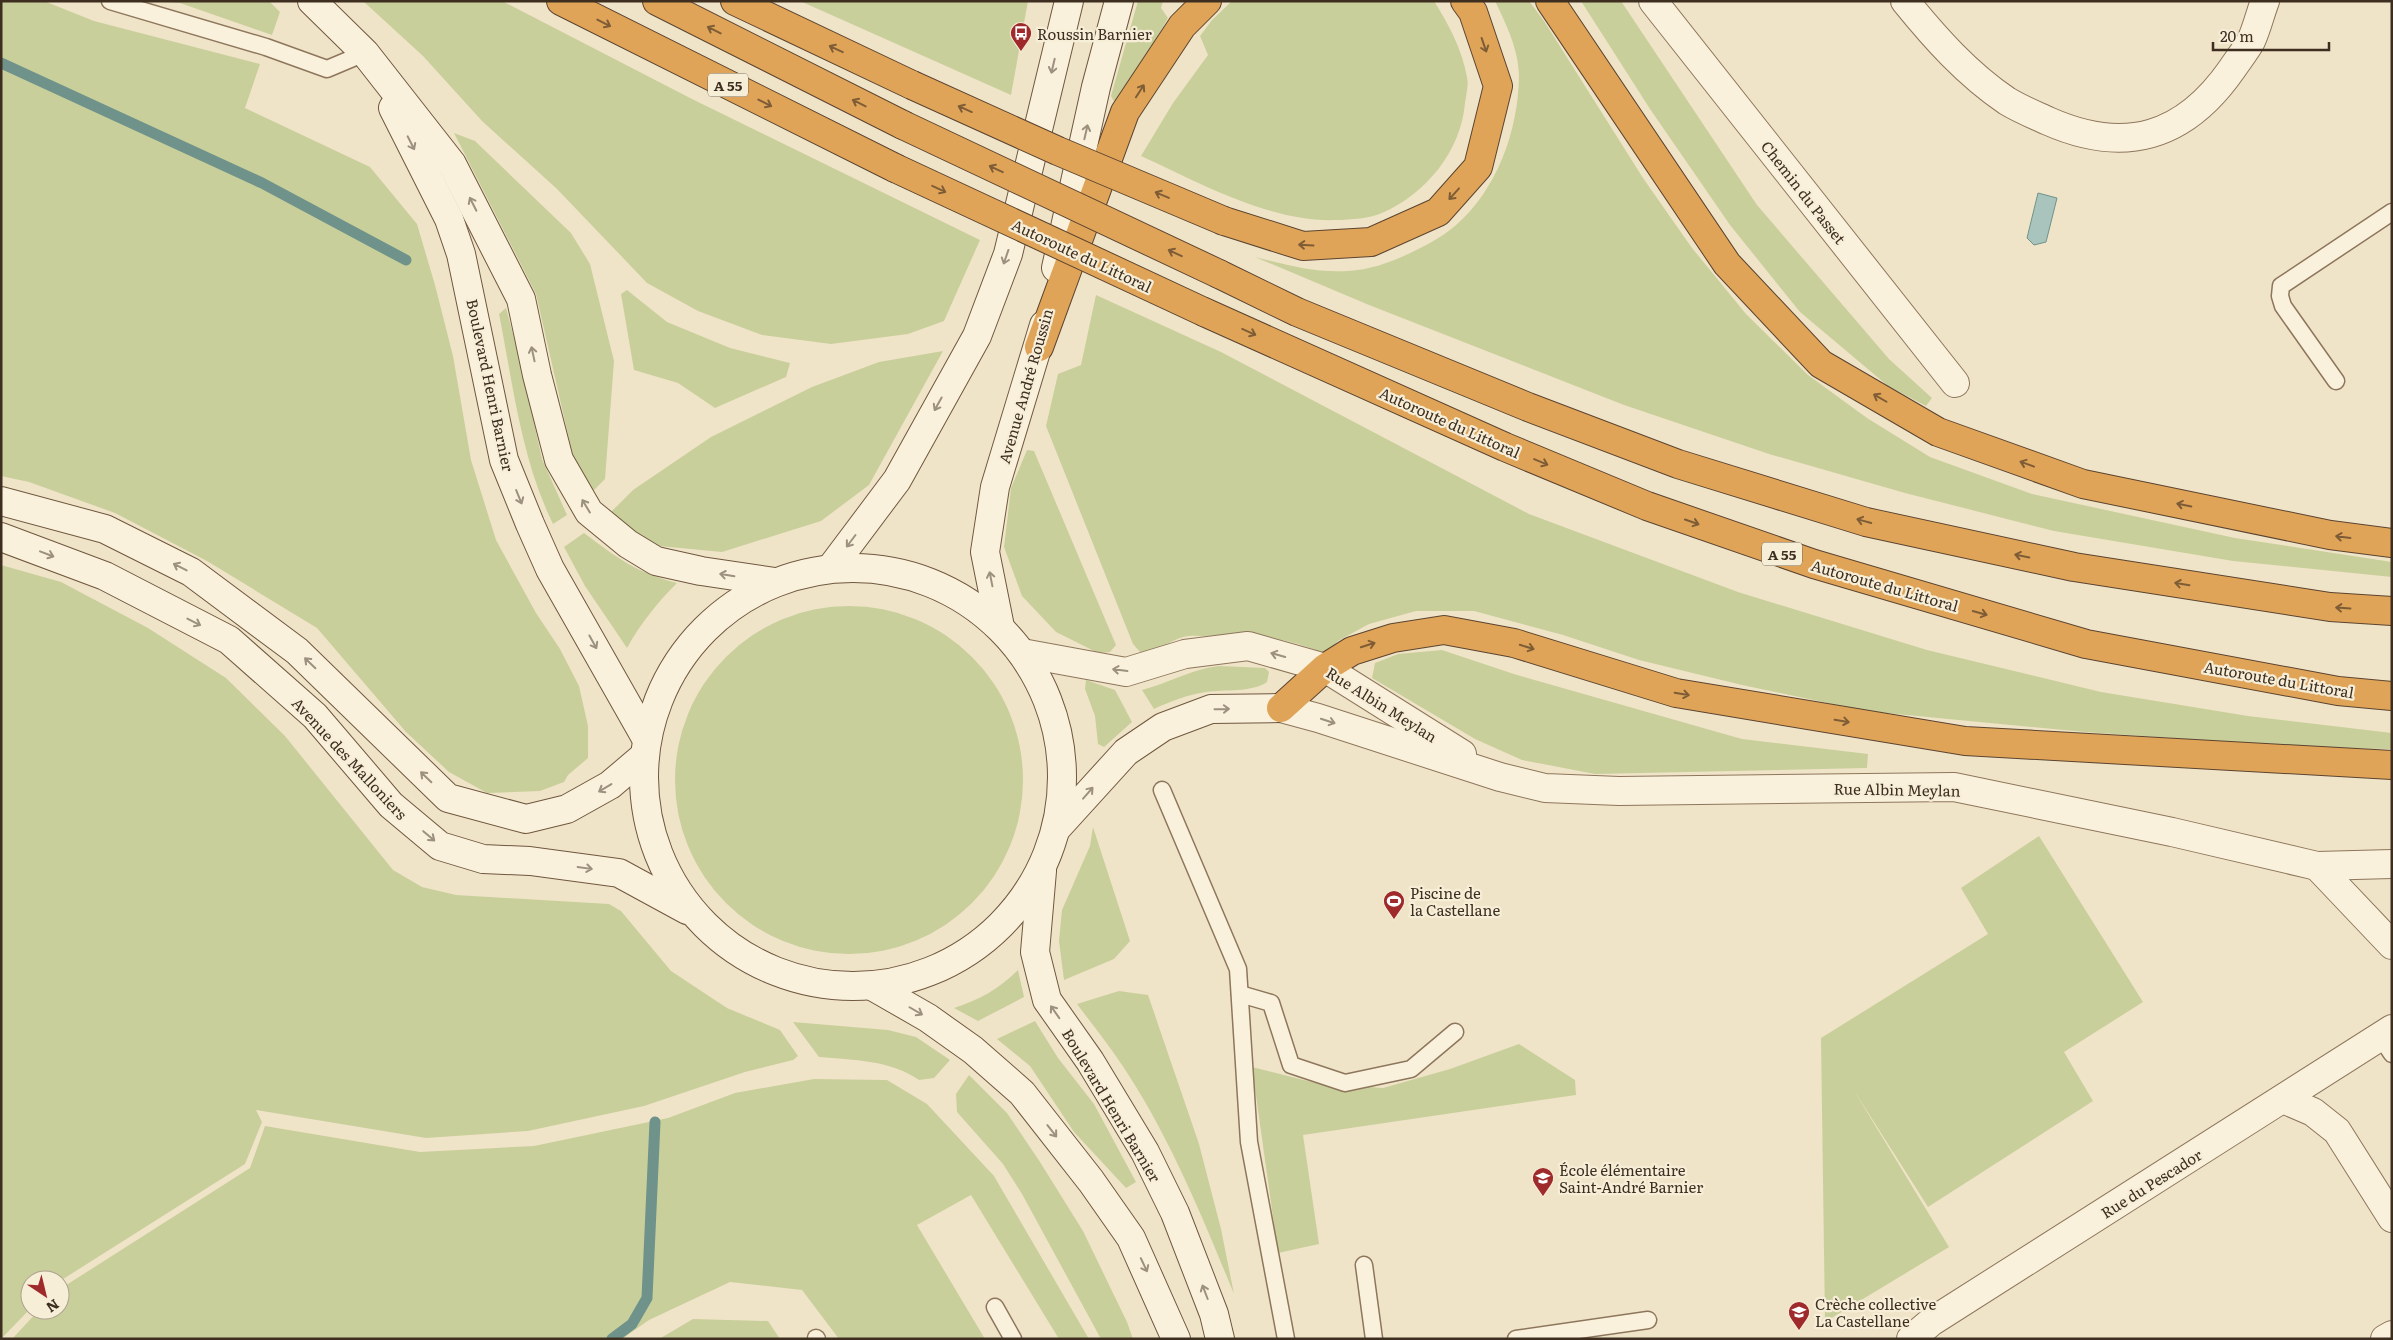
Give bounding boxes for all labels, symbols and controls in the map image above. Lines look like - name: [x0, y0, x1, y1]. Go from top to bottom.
- one-way arrow: [596, 19, 611, 28]
- scale bar: [2213, 20, 2329, 52]
- bus stop icon: Roussin Barnier: [1009, 21, 1033, 52]
- place label: Roussin Barnier: [1037, 22, 1152, 45]
- text: 20 m: [2220, 24, 2254, 47]
- one-way arrow: [707, 25, 722, 34]
- one-way arrow: [1480, 37, 1489, 53]
- one-way arrow: [829, 44, 844, 54]
- one-way arrow: [1048, 57, 1057, 73]
- road number: A 55: [708, 74, 748, 96]
- one-way arrow: [1135, 84, 1145, 98]
- one-way arrow: [852, 98, 867, 108]
- one-way arrow: [757, 99, 772, 108]
- one-way arrow: [958, 104, 973, 114]
- one-way arrow: [1082, 124, 1091, 140]
- one-way arrow: [407, 135, 416, 150]
- street label: Chemin du Passet: [1756, 135, 1852, 249]
- one-way arrow: [989, 163, 1004, 173]
- one-way arrow: [931, 184, 946, 194]
- one-way arrow: [1448, 188, 1460, 201]
- one-way arrow: [1155, 190, 1170, 199]
- one-way arrow: [468, 197, 477, 212]
- street label: Autoroute du Littoral: [1008, 212, 1156, 298]
- one-way arrow: [1299, 241, 1315, 250]
- one-way arrow: [1168, 248, 1183, 257]
- one-way arrow: [1001, 249, 1010, 265]
- street label: Boulevard Henri Barnier: [461, 297, 521, 473]
- street label: Avenue André Roussin: [992, 306, 1058, 466]
- one-way arrow: [1241, 327, 1256, 337]
- one-way arrow: [527, 346, 537, 362]
- street label: Autoroute du Littoral: [1376, 381, 1524, 463]
- one-way arrow: [1873, 392, 1887, 402]
- one-way arrow: [933, 397, 943, 411]
- one-way arrow: [1533, 458, 1548, 468]
- one-way arrow: [2020, 459, 2035, 468]
- one-way arrow: [515, 489, 524, 504]
- one-way arrow: [580, 499, 590, 513]
- one-way arrow: [2176, 500, 2192, 509]
- one-way arrow: [1856, 515, 1872, 525]
- one-way arrow: [1684, 518, 1699, 527]
- one-way arrow: [2336, 532, 2352, 542]
- one-way arrow: [846, 534, 857, 547]
- road number: A 55: [1762, 542, 1802, 566]
- one-way arrow: [39, 550, 54, 559]
- one-way arrow: [2015, 551, 2031, 560]
- street label: Autoroute du Littoral: [1809, 553, 1961, 617]
- one-way arrow: [173, 562, 188, 571]
- one-way arrow: [720, 569, 736, 579]
- one-way arrow: [985, 571, 995, 587]
- one-way arrow: [2175, 578, 2191, 588]
- one-way arrow: [2335, 603, 2351, 612]
- one-way arrow: [1972, 609, 1988, 619]
- one-way arrow: [186, 618, 201, 627]
- one-way arrow: [588, 634, 598, 648]
- one-way arrow: [1359, 640, 1375, 650]
- one-way arrow: [1518, 642, 1534, 652]
- one-way arrow: [1270, 649, 1286, 659]
- street label: Autoroute du Littoral: [2202, 654, 2356, 704]
- one-way arrow: [304, 657, 316, 669]
- street label: Rue Albin Meylan: [1322, 661, 1442, 747]
- one-way arrow: [1112, 665, 1128, 675]
- one-way arrow: [1674, 690, 1690, 700]
- street label: Avenue des Malloniers: [287, 692, 413, 824]
- one-way arrow: [1214, 704, 1230, 713]
- one-way arrow: [1834, 716, 1850, 726]
- one-way arrow: [1320, 717, 1335, 726]
- one-way arrow: [420, 771, 432, 783]
- street label: Rue Albin Meylan: [1833, 776, 1961, 802]
- one-way arrow: [599, 783, 613, 793]
- one-way arrow: [1082, 786, 1094, 799]
- one-way arrow: [422, 831, 435, 842]
- one-way arrow: [577, 863, 593, 873]
- place label: Piscine de la Castellane: [1410, 881, 1500, 921]
- sports icon: Piscine de la Castellane: [1382, 889, 1406, 920]
- one-way arrow: [1050, 1005, 1060, 1019]
- one-way arrow: [908, 1007, 923, 1016]
- street label: Boulevard Henri Barnier: [1057, 1024, 1167, 1186]
- one-way arrow: [1047, 1124, 1057, 1138]
- street label: Rue du Pescador: [2096, 1143, 2206, 1223]
- place label: École élémentaire Saint-André Barnier: [1559, 1158, 1703, 1198]
- school or university icon: École élémentaire Saint-André Barnier: [1531, 1166, 1555, 1197]
- one-way arrow: [1139, 1257, 1149, 1272]
- north arrow: [20, 1270, 70, 1320]
- one-way arrow: [1200, 1285, 1209, 1300]
- place label: Crèche collective La Castellane: [1815, 1292, 1936, 1332]
- text: N: [42, 1295, 64, 1318]
- school or university icon: Crèche collective La Castellane: [1787, 1300, 1811, 1331]

